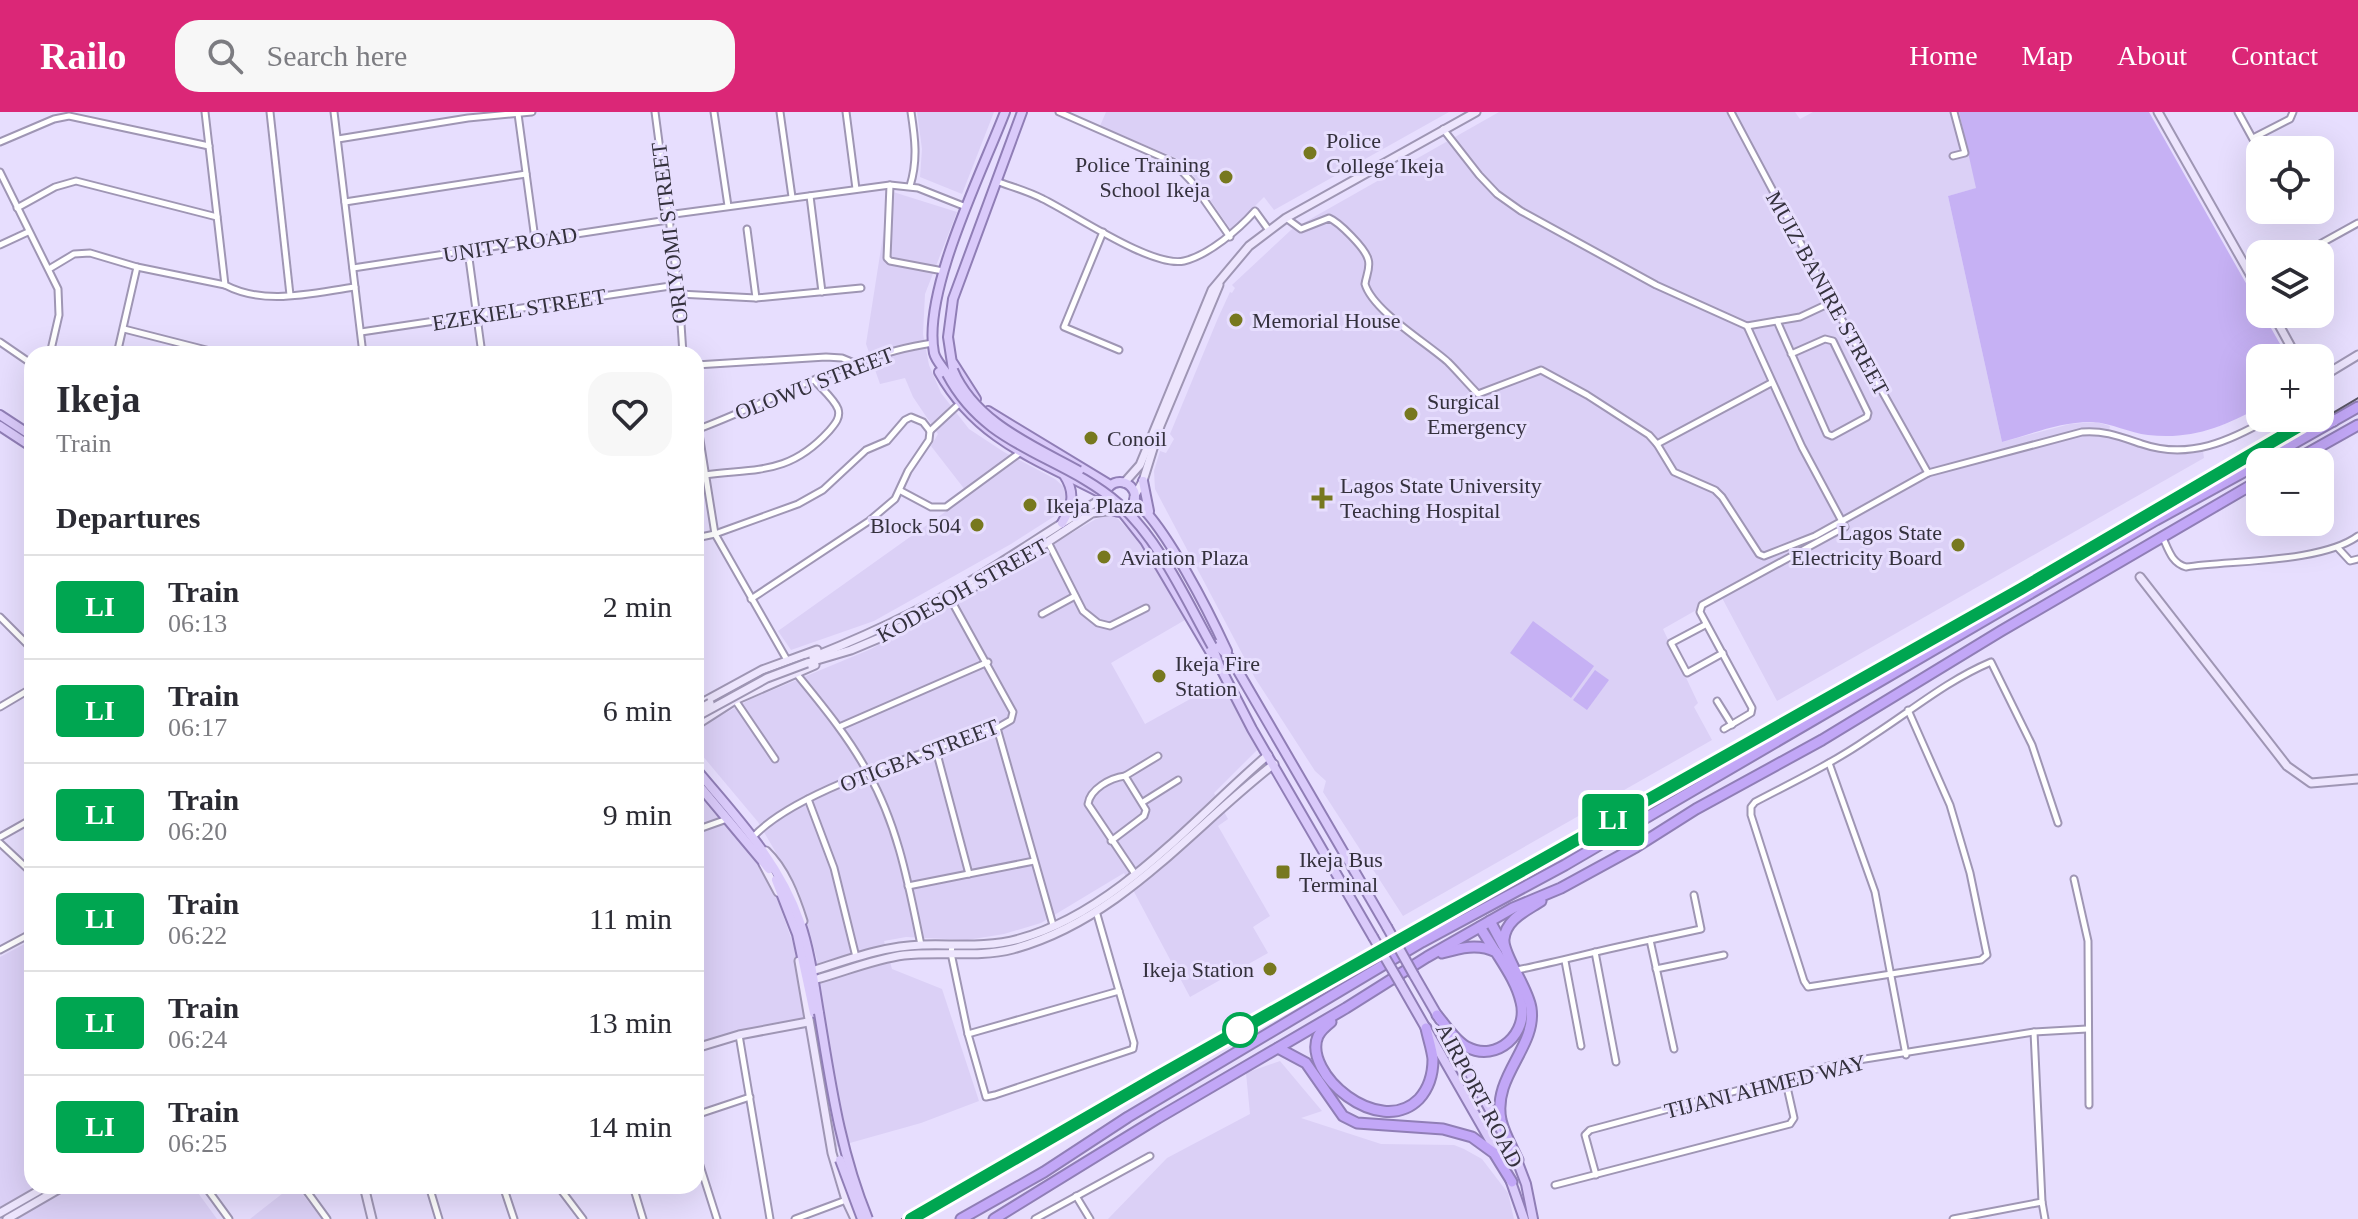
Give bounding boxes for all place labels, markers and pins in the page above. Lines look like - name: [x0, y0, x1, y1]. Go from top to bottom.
- place label: Police College Ikeja: [1326, 128, 1444, 178]
- marker: Police College Ikeja: [1301, 144, 1319, 162]
- place label: Police Training School Ikeja: [1075, 152, 1210, 202]
- marker: Police Training School Ikeja: [1217, 168, 1235, 186]
- place label: Memorial House: [1252, 308, 1400, 333]
- marker: Memorial House: [1227, 311, 1245, 329]
- place label: Surgical Emergency: [1427, 389, 1527, 439]
- marker: Surgical Emergency: [1402, 405, 1420, 423]
- place label: Conoil: [1107, 426, 1167, 451]
- marker: Conoil: [1082, 429, 1100, 447]
- place label: Lagos State University Teaching Hospital: [1340, 473, 1542, 523]
- marker: Lagos State University Teaching Hospital: [1311, 487, 1333, 509]
- place label: Ikeja Plaza: [1046, 493, 1143, 518]
- marker: Ikeja Plaza: [1021, 496, 1039, 514]
- place label: Block 504: [870, 513, 961, 538]
- marker: Block 504: [968, 516, 986, 534]
- place label: Lagos State Electricity Board: [1791, 520, 1942, 570]
- marker: Lagos State Electricity Board: [1949, 536, 1967, 554]
- place label: Aviation Plaza: [1120, 545, 1249, 570]
- marker: Aviation Plaza: [1095, 548, 1113, 566]
- place label: Ikeja Fire Station: [1175, 651, 1260, 701]
- marker: Ikeja Fire Station: [1150, 667, 1168, 685]
- place label: Ikeja Bus Terminal: [1299, 847, 1383, 897]
- marker: Ikeja Bus Terminal: [1274, 863, 1292, 881]
- place label: Ikeja Station: [1142, 957, 1254, 982]
- marker: Ikeja Station: [1261, 960, 1279, 978]
- unlabelled marker: [1223, 1013, 1257, 1047]

